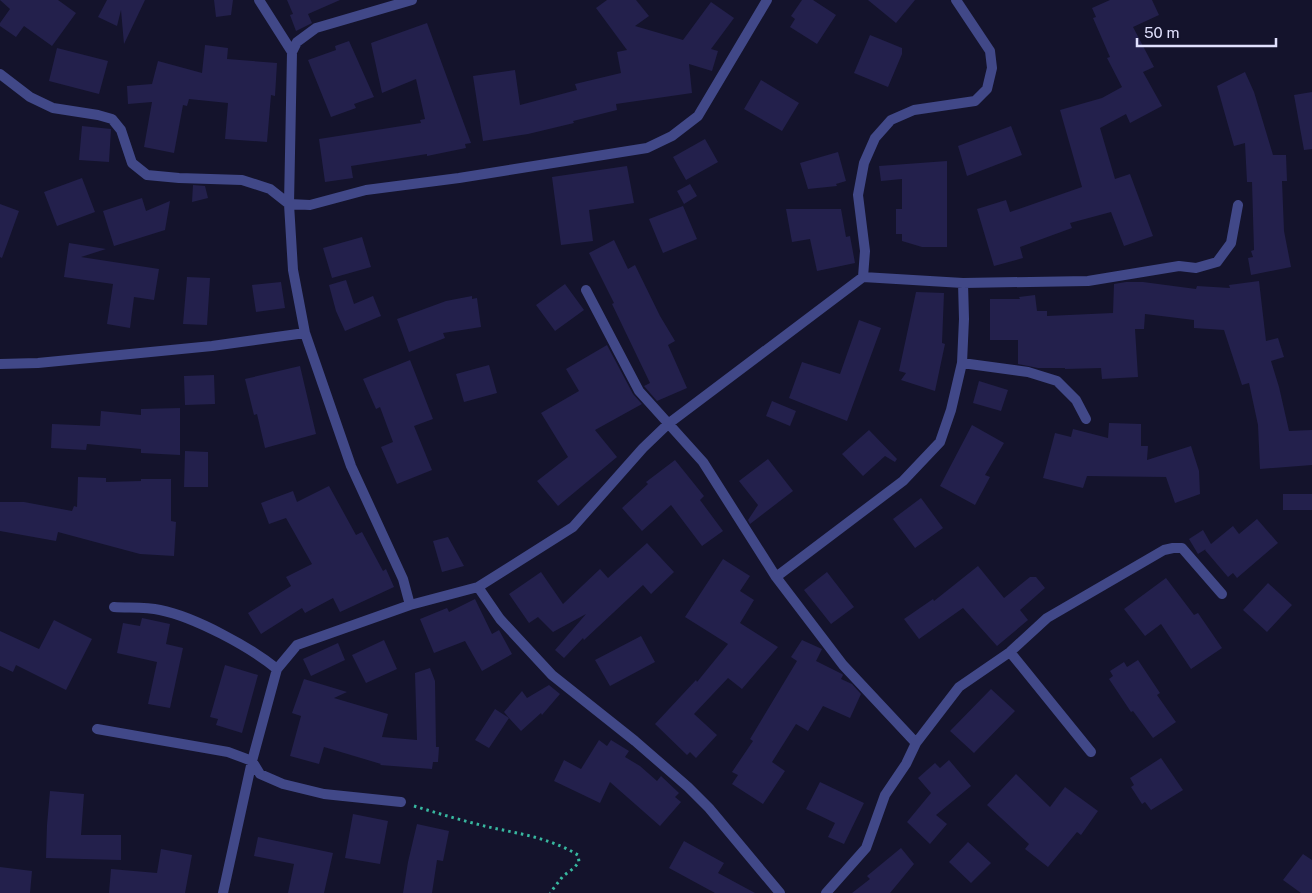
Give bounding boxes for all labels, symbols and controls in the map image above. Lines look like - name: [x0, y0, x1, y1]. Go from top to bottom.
- scale bar: [1137, 15, 1276, 47]
- text: 50 m: [1144, 24, 1179, 41]

